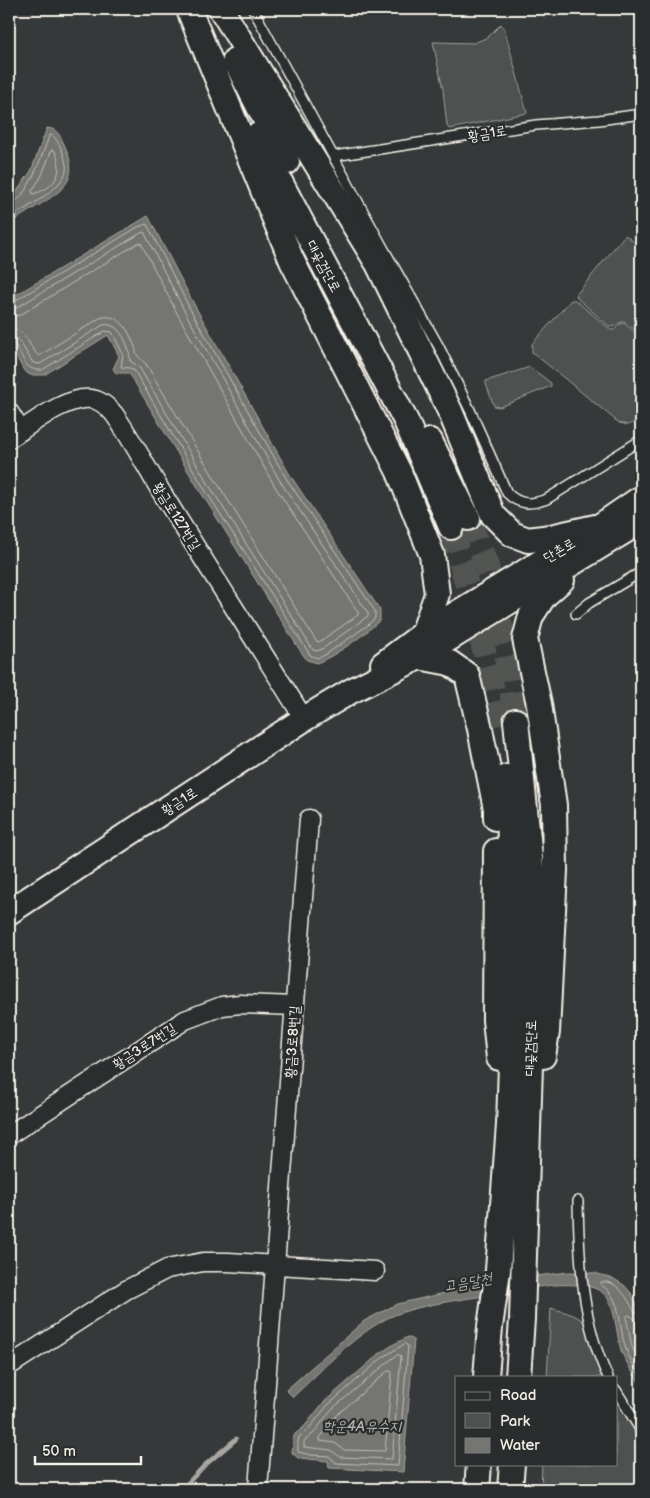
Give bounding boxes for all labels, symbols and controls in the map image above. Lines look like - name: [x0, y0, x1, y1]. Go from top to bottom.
- street label: 황금1로: [466, 122, 508, 145]
- street label: 대곶검단로: [303, 237, 344, 295]
- street label: 황금로127번길: [149, 479, 205, 554]
- street label: 단촌로: [540, 534, 578, 566]
- street label: 황금1로: [158, 784, 200, 819]
- street label: 황금3로8번길: [281, 1004, 304, 1079]
- street label: 황금3로7번길: [110, 1019, 180, 1073]
- street label: 대곶검단로: [521, 1020, 540, 1076]
- water label: 고음달천: [443, 1269, 495, 1296]
- legend: [455, 1376, 618, 1466]
- text: Road: [500, 1386, 536, 1405]
- text: Park: [500, 1412, 531, 1431]
- water label: 학운4A유수지: [323, 1417, 403, 1436]
- scale bar: [35, 1433, 141, 1465]
- text: Water: [500, 1436, 540, 1455]
- text: 50 m: [42, 1442, 76, 1461]

